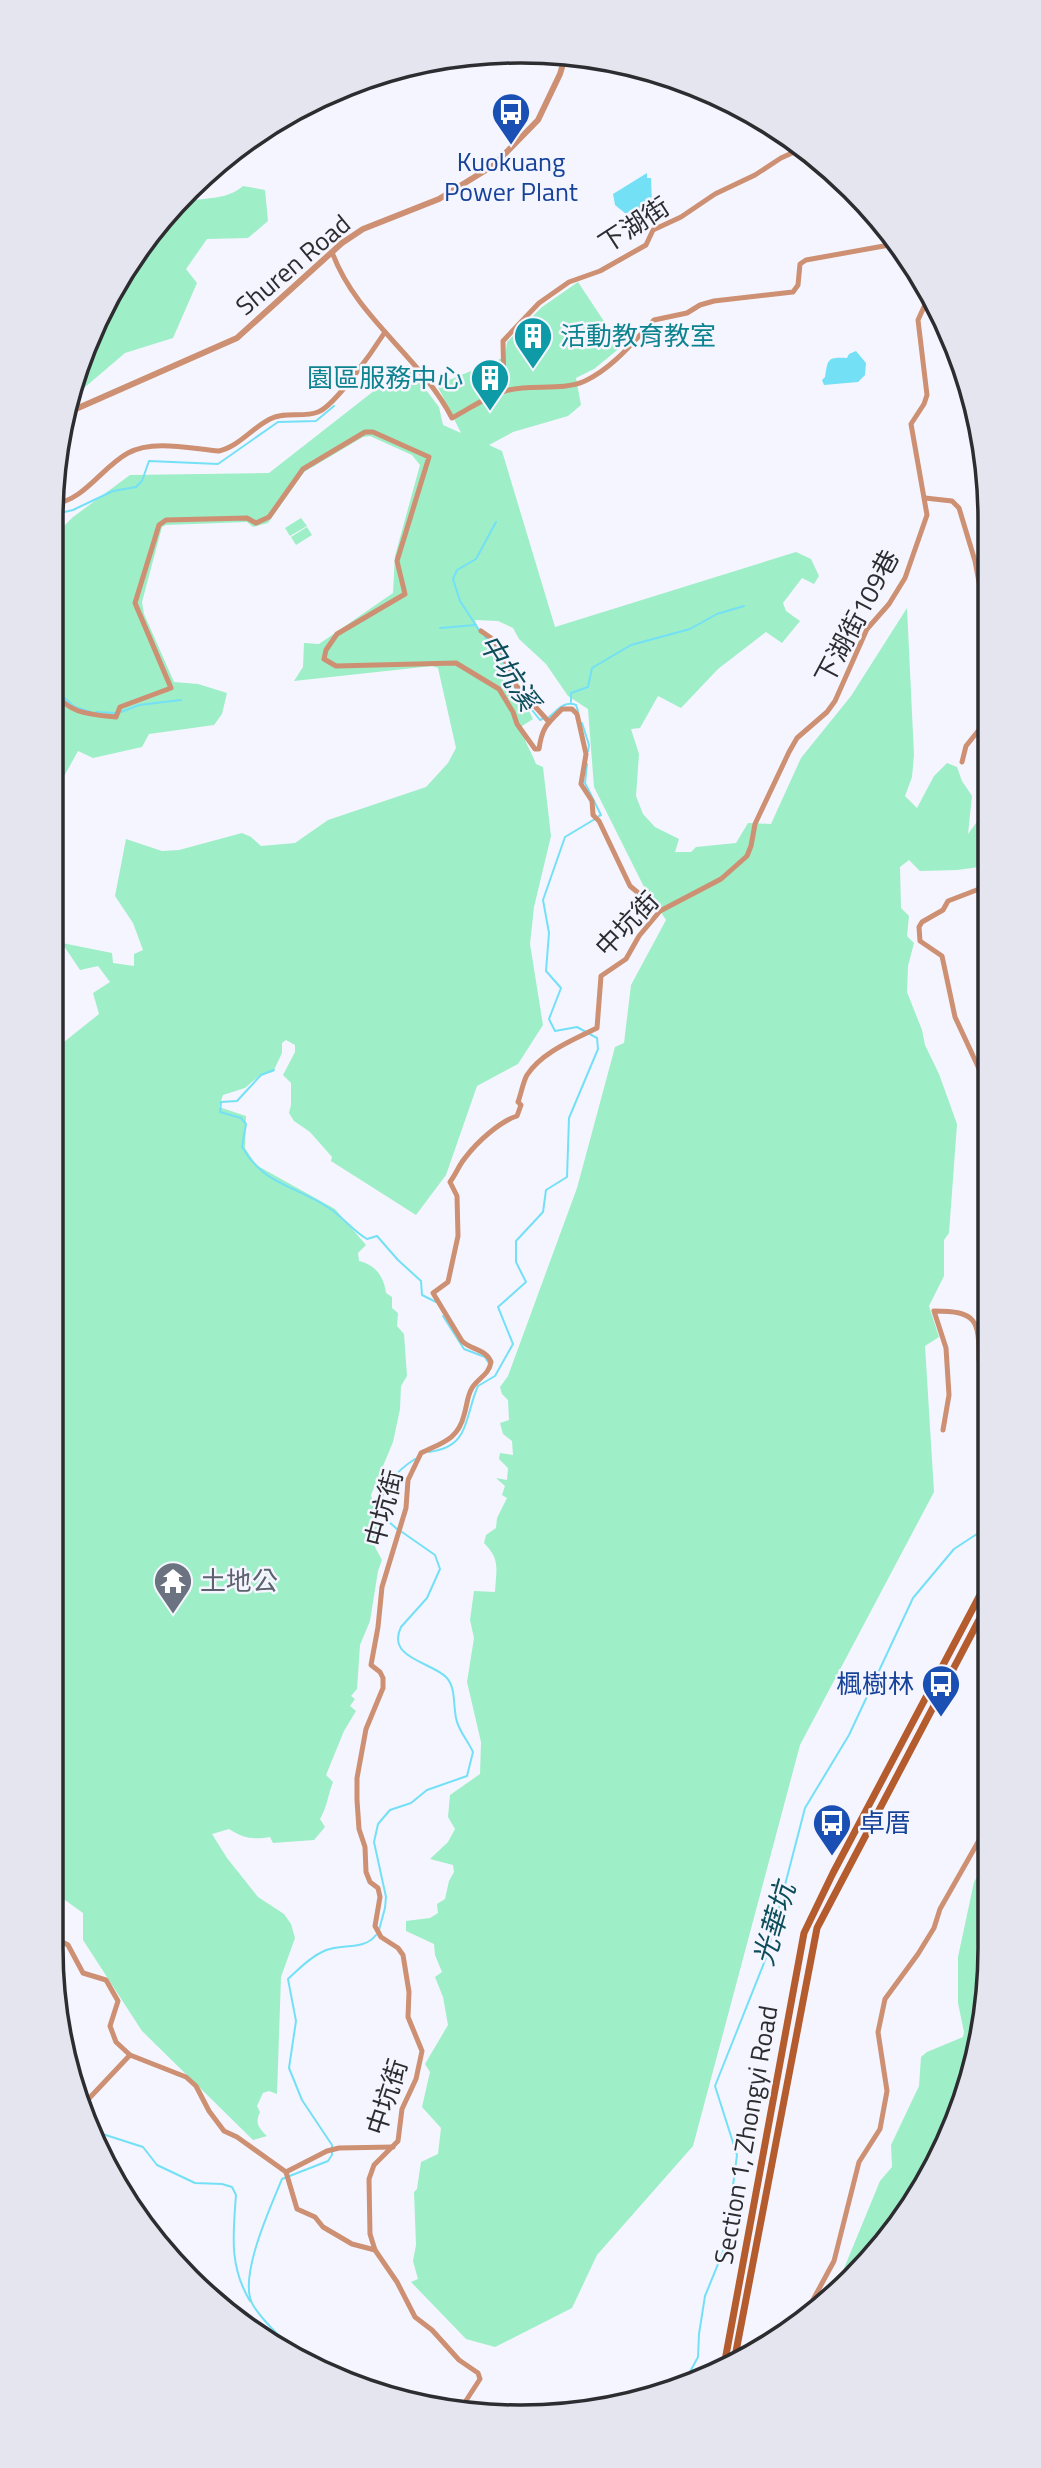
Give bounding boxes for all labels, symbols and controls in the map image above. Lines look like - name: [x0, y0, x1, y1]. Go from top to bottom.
- bus stop icon: Kuokuang Power Plant: [490, 91, 532, 146]
- place label: Kuokuang Power Plant: [444, 142, 578, 211]
- street label: 下湖街: [590, 187, 677, 262]
- street label: Shuren Road: [227, 205, 359, 324]
- building icon: 活動教育教室: [512, 315, 554, 370]
- place label: 活動教育教室: [560, 316, 716, 355]
- building icon: 園區服務中心: [469, 357, 511, 412]
- place label: 園區服務中心: [307, 358, 463, 397]
- street label: 下湖街109巷: [805, 542, 908, 691]
- water label: 中坑溪: [469, 625, 553, 722]
- street label: 中坑街: [586, 882, 668, 965]
- street label: 中坑街: [355, 1465, 412, 1551]
- temple icon: 土地公: [152, 1560, 194, 1615]
- place label: 土地公: [200, 1561, 278, 1600]
- bus stop icon: 楓樹林: [920, 1663, 962, 1718]
- place label: 楓樹林: [836, 1664, 914, 1703]
- bus stop icon: 卓厝: [811, 1802, 853, 1857]
- place label: 卓厝: [859, 1803, 911, 1842]
- water label: 光華坑: [741, 1874, 807, 1970]
- street label: Section 1, Zhongyi Road: [704, 2002, 787, 2267]
- street label: 中坑街: [356, 2054, 417, 2140]

